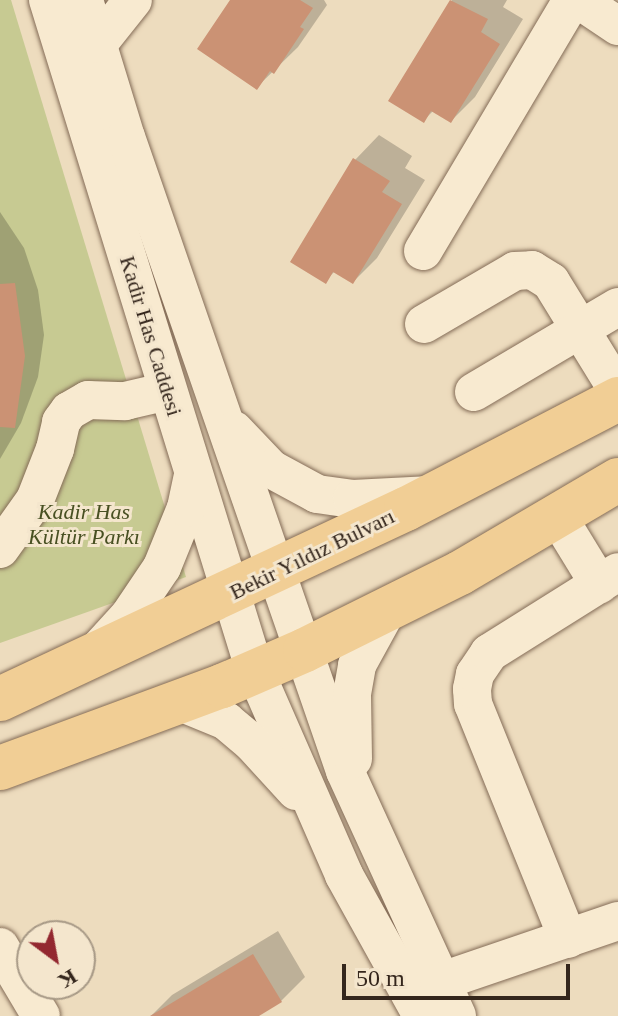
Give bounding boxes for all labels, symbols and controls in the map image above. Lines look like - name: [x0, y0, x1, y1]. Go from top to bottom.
- street label: Kadir Has Caddesi: [114, 253, 188, 419]
- park label: Kadir Has Kültür Parkı: [28, 498, 140, 550]
- street label: Bekir Yıldız Bulvarı: [225, 502, 399, 606]
- north arrow: [16, 920, 96, 1000]
- scale bar: [346, 948, 574, 998]
- text: K: [54, 964, 82, 994]
- text: 50 m: [356, 965, 405, 991]

